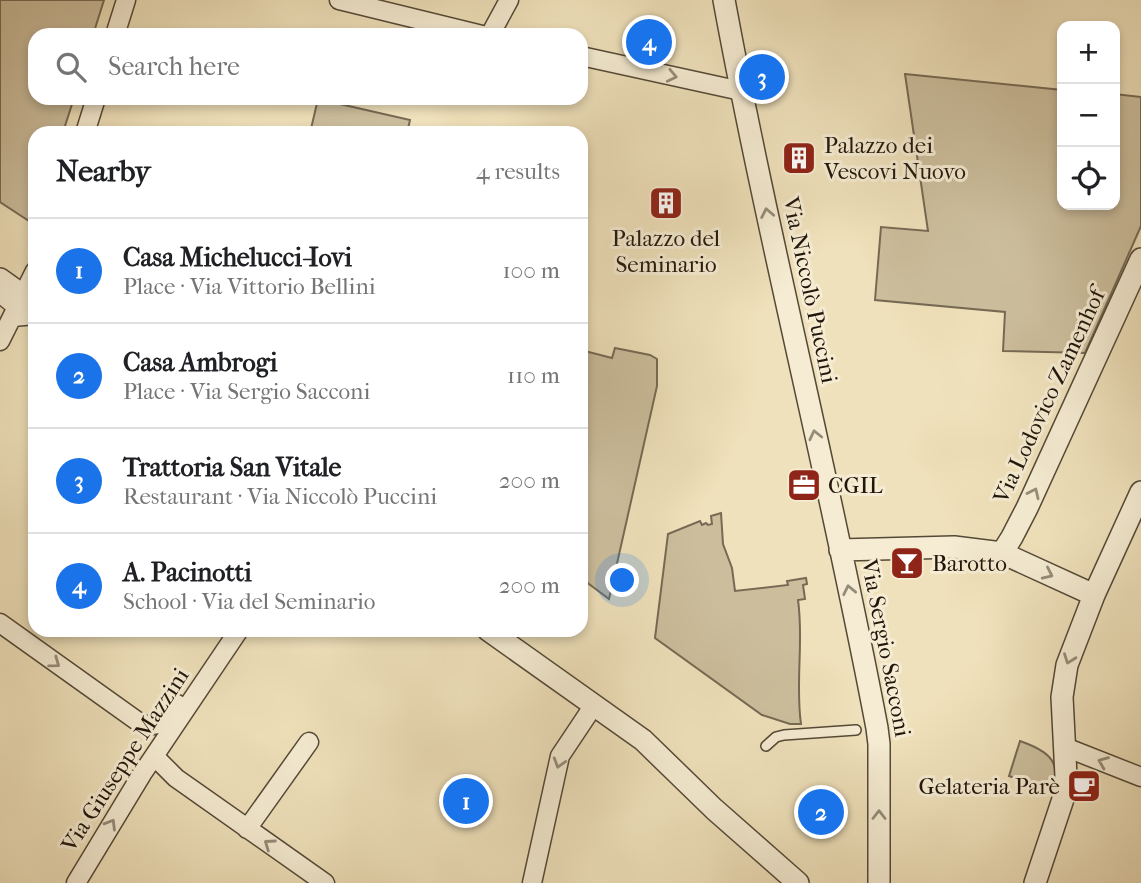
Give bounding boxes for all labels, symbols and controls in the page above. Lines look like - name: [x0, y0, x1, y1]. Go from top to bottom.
- pin: 4: [626, 16, 672, 68]
- map controls: [1057, 21, 1120, 210]
- button: +: [1057, 21, 1120, 84]
- search box: [28, 28, 588, 105]
- icon: search: [52, 48, 90, 86]
- text: Search here: [108, 51, 240, 82]
- pin: 3: [739, 51, 785, 103]
- one-way arrow: [666, 68, 678, 82]
- button: −: [1057, 84, 1120, 147]
- place label: Palazzo dei Vescovi Nuovo: [823, 132, 966, 185]
- building icon: Palazzo dei Vescovi Nuovo: [780, 139, 818, 177]
- button: locate: [1057, 147, 1120, 210]
- text: Nearby: [56, 154, 151, 189]
- text: 4 results: [476, 158, 560, 185]
- building icon: Palazzo del Seminario: [647, 184, 685, 222]
- street label: Via Niccolò Puccini: [777, 193, 843, 386]
- one-way arrow: [760, 207, 775, 219]
- place label: Palazzo del Seminario: [612, 225, 721, 278]
- text: Casa Michelucci-Iovi: [123, 242, 352, 273]
- text: 1: [75, 257, 83, 284]
- text: 100 m: [502, 257, 560, 284]
- text: Place · Via Vittorio Bellini: [123, 273, 376, 300]
- street label: Via Lodovico Zamenhof: [987, 281, 1112, 508]
- text: Casa Ambrogi: [123, 347, 277, 378]
- text: 2: [73, 362, 85, 389]
- text: 110 m: [507, 362, 560, 389]
- text: Place · Via Sergio Sacconi: [123, 378, 370, 405]
- one-way arrow: [809, 429, 823, 441]
- text: Trattoria San Vitale: [123, 452, 341, 483]
- office icon: CGIL: [785, 466, 823, 504]
- text: 3: [74, 467, 84, 494]
- text: 200 m: [499, 467, 560, 494]
- place label: CGIL: [828, 472, 883, 499]
- text: Restaurant · Via Niccolò Puccini: [123, 483, 437, 510]
- one-way arrow: [1026, 488, 1040, 500]
- bar icon: Barotto: [888, 544, 926, 582]
- place label: Barotto: [932, 550, 1007, 577]
- street label: Via Sergio Sacconi: [855, 556, 916, 739]
- text: A. Pacinotti: [123, 557, 252, 588]
- your location: [605, 563, 639, 597]
- one-way arrow: [1041, 566, 1053, 580]
- text: 4: [72, 572, 86, 599]
- text: 200 m: [499, 572, 560, 599]
- one-way arrow: [842, 584, 857, 596]
- text: School · Via del Seminario: [123, 588, 375, 615]
- one-way arrow: [1063, 652, 1077, 664]
- one-way arrow: [47, 654, 60, 667]
- street label: Via Giuseppe Mazzini: [55, 663, 195, 858]
- one-way arrow: [1098, 756, 1110, 770]
- one-way arrow: [552, 757, 567, 769]
- cafe icon: Gelateria Parè: [1065, 767, 1103, 805]
- place label: Gelateria Parè: [918, 773, 1060, 800]
- pin: 1: [443, 775, 489, 827]
- pin: 2: [798, 786, 844, 838]
- one-way arrow: [871, 809, 887, 820]
- one-way arrow: [103, 819, 116, 832]
- one-way arrow: [264, 840, 277, 852]

